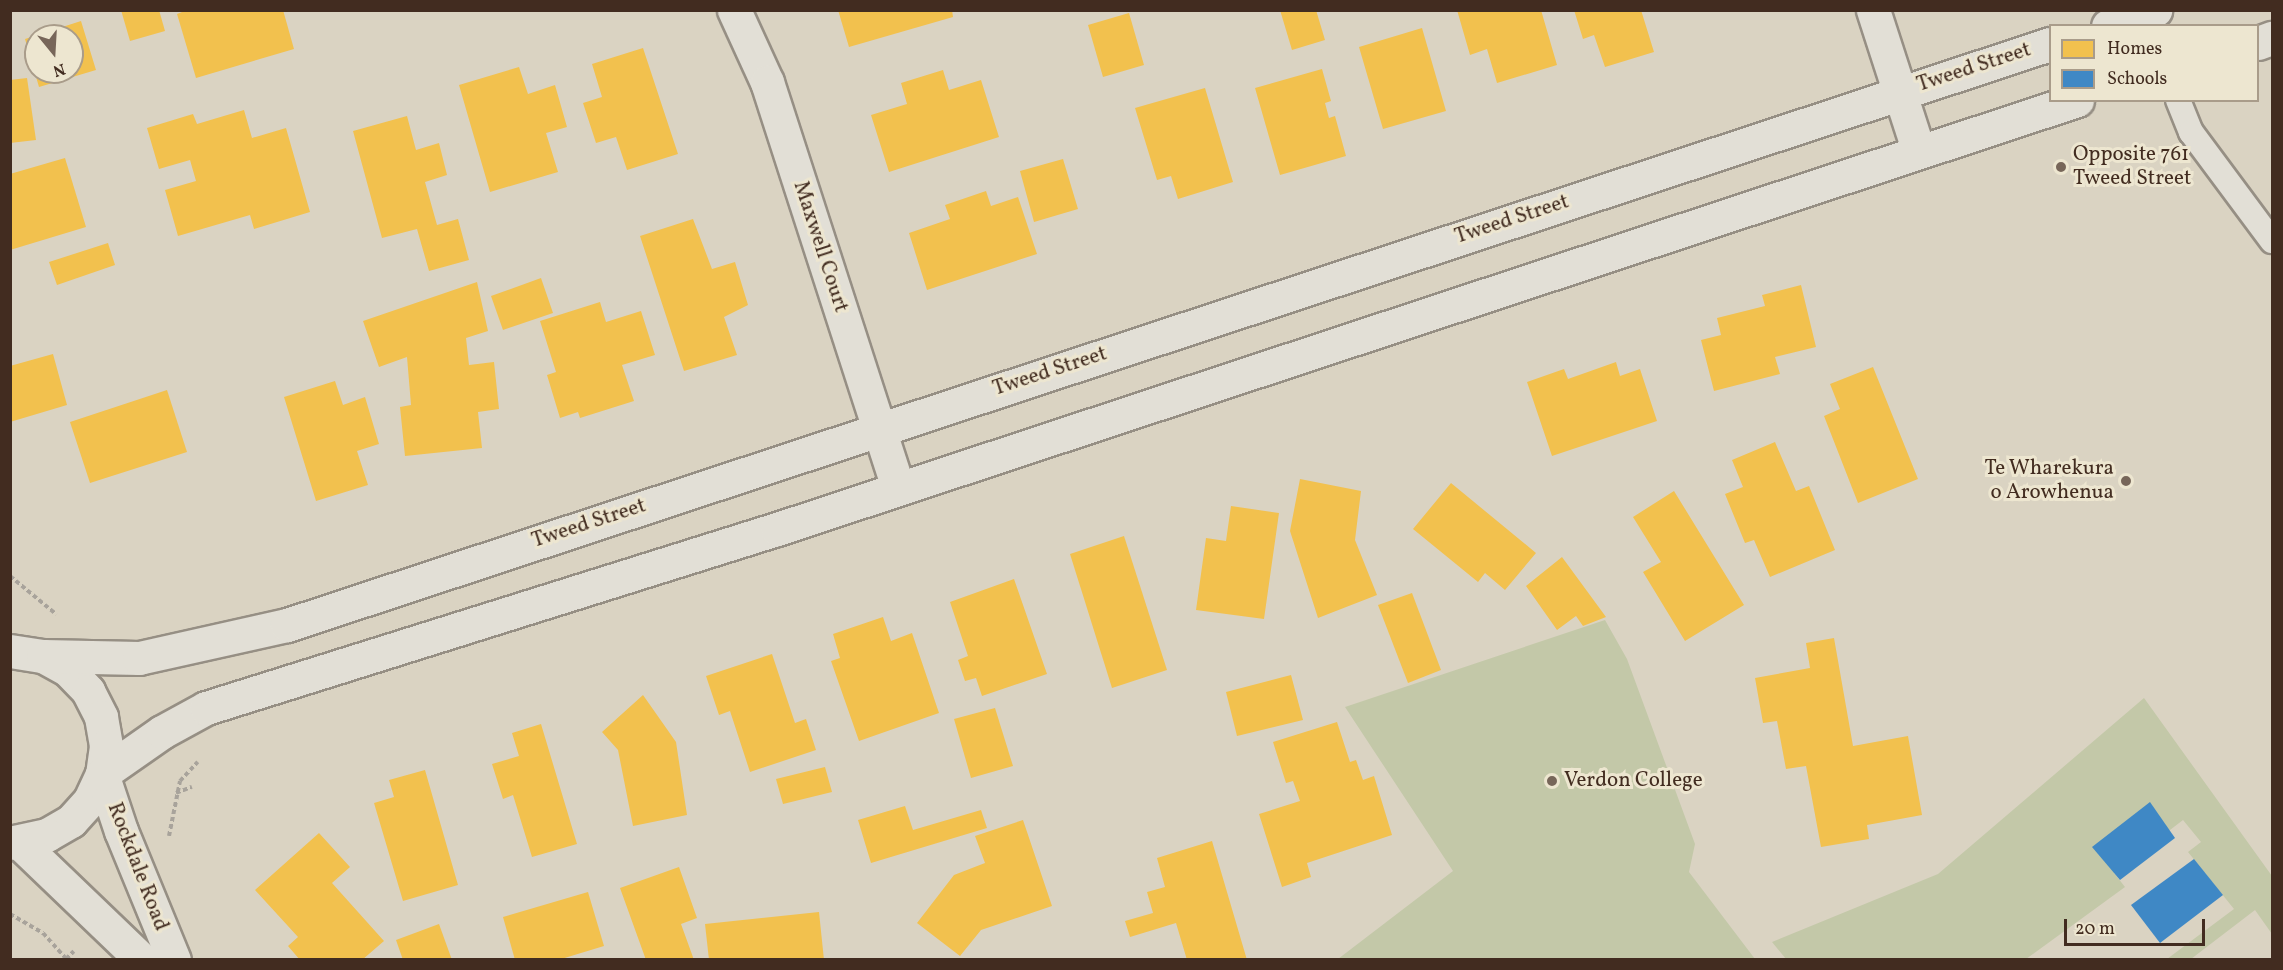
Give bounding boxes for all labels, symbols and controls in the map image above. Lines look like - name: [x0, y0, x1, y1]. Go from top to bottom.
- north arrow: [24, 24, 84, 84]
- legend: [2049, 24, 2259, 102]
- text: Homes: [2107, 37, 2162, 62]
- street label: Tweed Street: [1914, 38, 2034, 98]
- text: N: [50, 57, 68, 81]
- text: Schools: [2107, 67, 2167, 92]
- place label: Opposite 761 Tweed Street: [2073, 142, 2191, 192]
- marker: Opposite 761 Tweed Street: [2054, 160, 2068, 174]
- street label: Maxwell Court: [787, 178, 853, 316]
- street label: Tweed Street: [1452, 190, 1572, 250]
- street label: Tweed Street: [990, 342, 1110, 402]
- place label: Te Wharekura o Arowhenua: [1984, 456, 2114, 506]
- marker: Te Wharekura o Arowhenua: [2119, 474, 2133, 488]
- street label: Tweed Street: [529, 494, 649, 554]
- place label: Verdon College: [1564, 768, 1703, 794]
- marker: Verdon College: [1545, 774, 1559, 788]
- street label: Rockdale Road: [101, 799, 173, 935]
- scale bar: [2067, 907, 2208, 945]
- text: 20 m: [2075, 917, 2115, 942]

